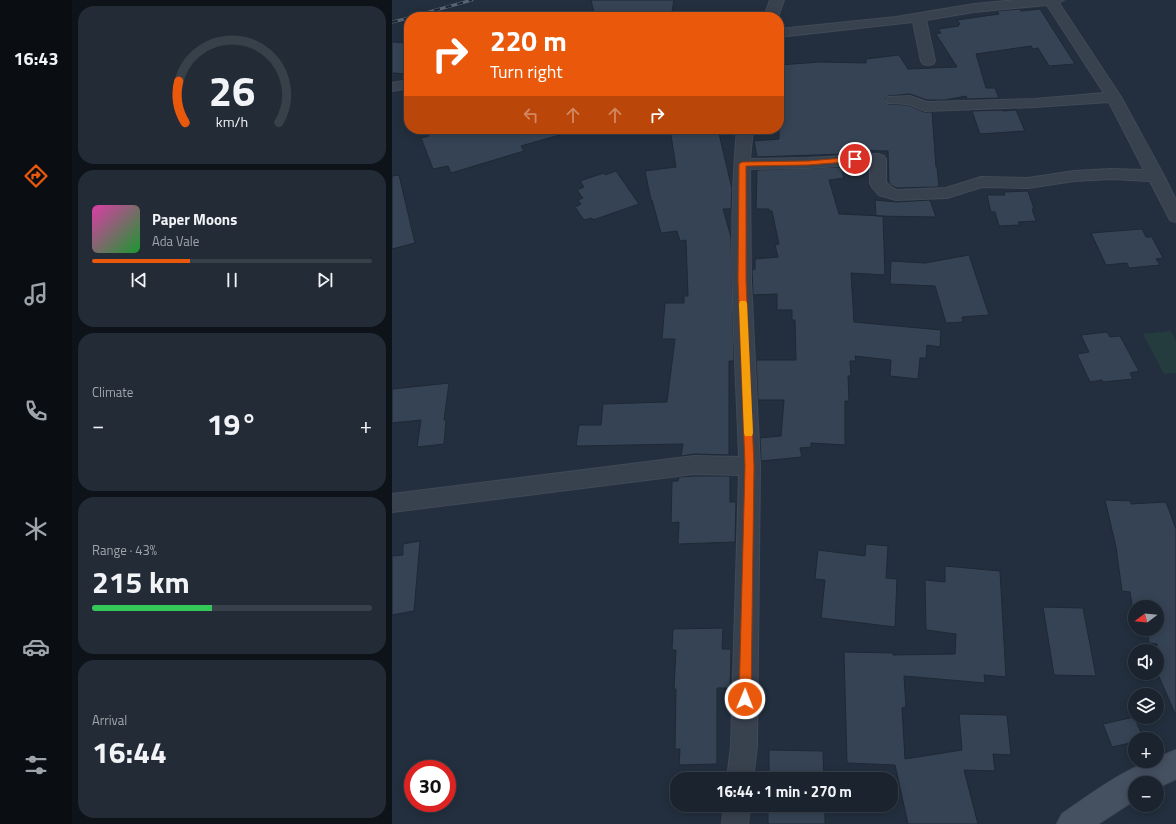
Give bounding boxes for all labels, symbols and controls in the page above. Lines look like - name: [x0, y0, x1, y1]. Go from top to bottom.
- text: 220 m: [490, 19, 567, 62]
- icon: right: [424, 28, 476, 80]
- text: 16:43: [14, 45, 58, 72]
- text: Turn right: [490, 58, 563, 85]
- text: 26: [209, 59, 255, 122]
- icon: left: [520, 104, 542, 126]
- icon: ahead: [562, 104, 584, 126]
- icon: ahead: [604, 104, 626, 126]
- icon: right: [646, 104, 668, 126]
- text: km/h: [216, 110, 248, 132]
- pin: [838, 142, 872, 176]
- icon: arrive: [844, 148, 866, 170]
- icon: directions: [22, 162, 50, 190]
- text: Paper Moons: [152, 208, 237, 231]
- text: Ada Vale: [152, 231, 199, 251]
- icon: previous: [128, 269, 150, 291]
- icon: pause: [221, 269, 243, 291]
- icon: next: [314, 269, 336, 291]
- icon: music: [22, 280, 50, 308]
- text: Climate: [92, 382, 133, 402]
- icon: phone: [22, 397, 50, 425]
- text: 19°: [207, 401, 257, 447]
- text: −: [92, 408, 104, 442]
- text: +: [360, 408, 372, 442]
- icon: climate: [22, 515, 50, 543]
- text: Range · 43%: [92, 540, 157, 560]
- text: 215 km: [92, 559, 190, 605]
- north arrow: [1128, 600, 1164, 636]
- map controls: [1128, 600, 1164, 812]
- icon: car: [22, 633, 50, 661]
- button: sound: [1128, 644, 1164, 680]
- position arrow: [724, 678, 766, 720]
- button: layers: [1128, 688, 1164, 724]
- text: Arrival: [92, 710, 127, 730]
- text: 16:44: [92, 729, 167, 775]
- button: +: [1128, 732, 1164, 768]
- icon: filters: [22, 751, 50, 779]
- speed limit sign: 30: [404, 760, 456, 812]
- button: −: [1128, 776, 1164, 812]
- text: 16:44 · 1 min · 270 m: [716, 780, 852, 803]

